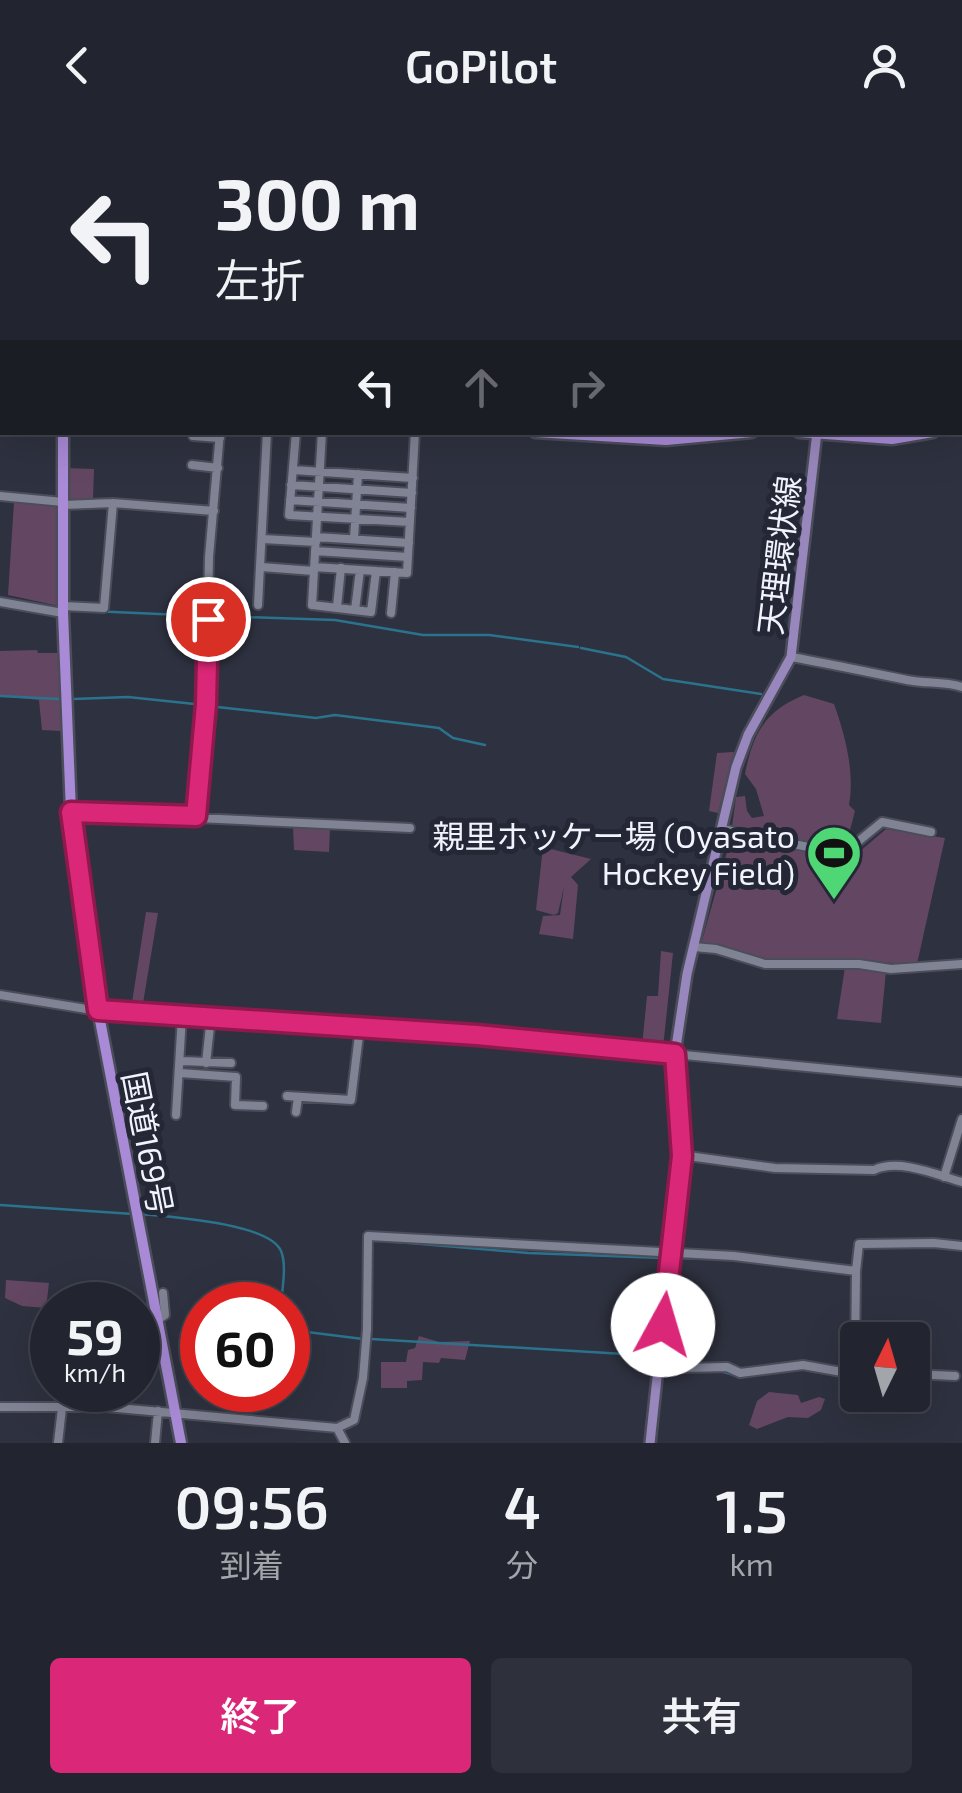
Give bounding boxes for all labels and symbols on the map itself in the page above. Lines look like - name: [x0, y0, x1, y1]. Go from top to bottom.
- street label: 天理環状線: [749, 473, 807, 637]
- pin: [166, 577, 251, 662]
- place label: 親里ホッケー場 (Oyasato Hockey Field): [432, 816, 795, 891]
- sports icon: 親里ホッケー場 (Oyasato Hockey Field): [804, 823, 864, 902]
- street label: 国道169号: [116, 1068, 182, 1218]
- position arrow: [611, 1273, 715, 1377]
- speed limit sign: 60: [180, 1282, 310, 1412]
- north arrow: [840, 1322, 930, 1412]

